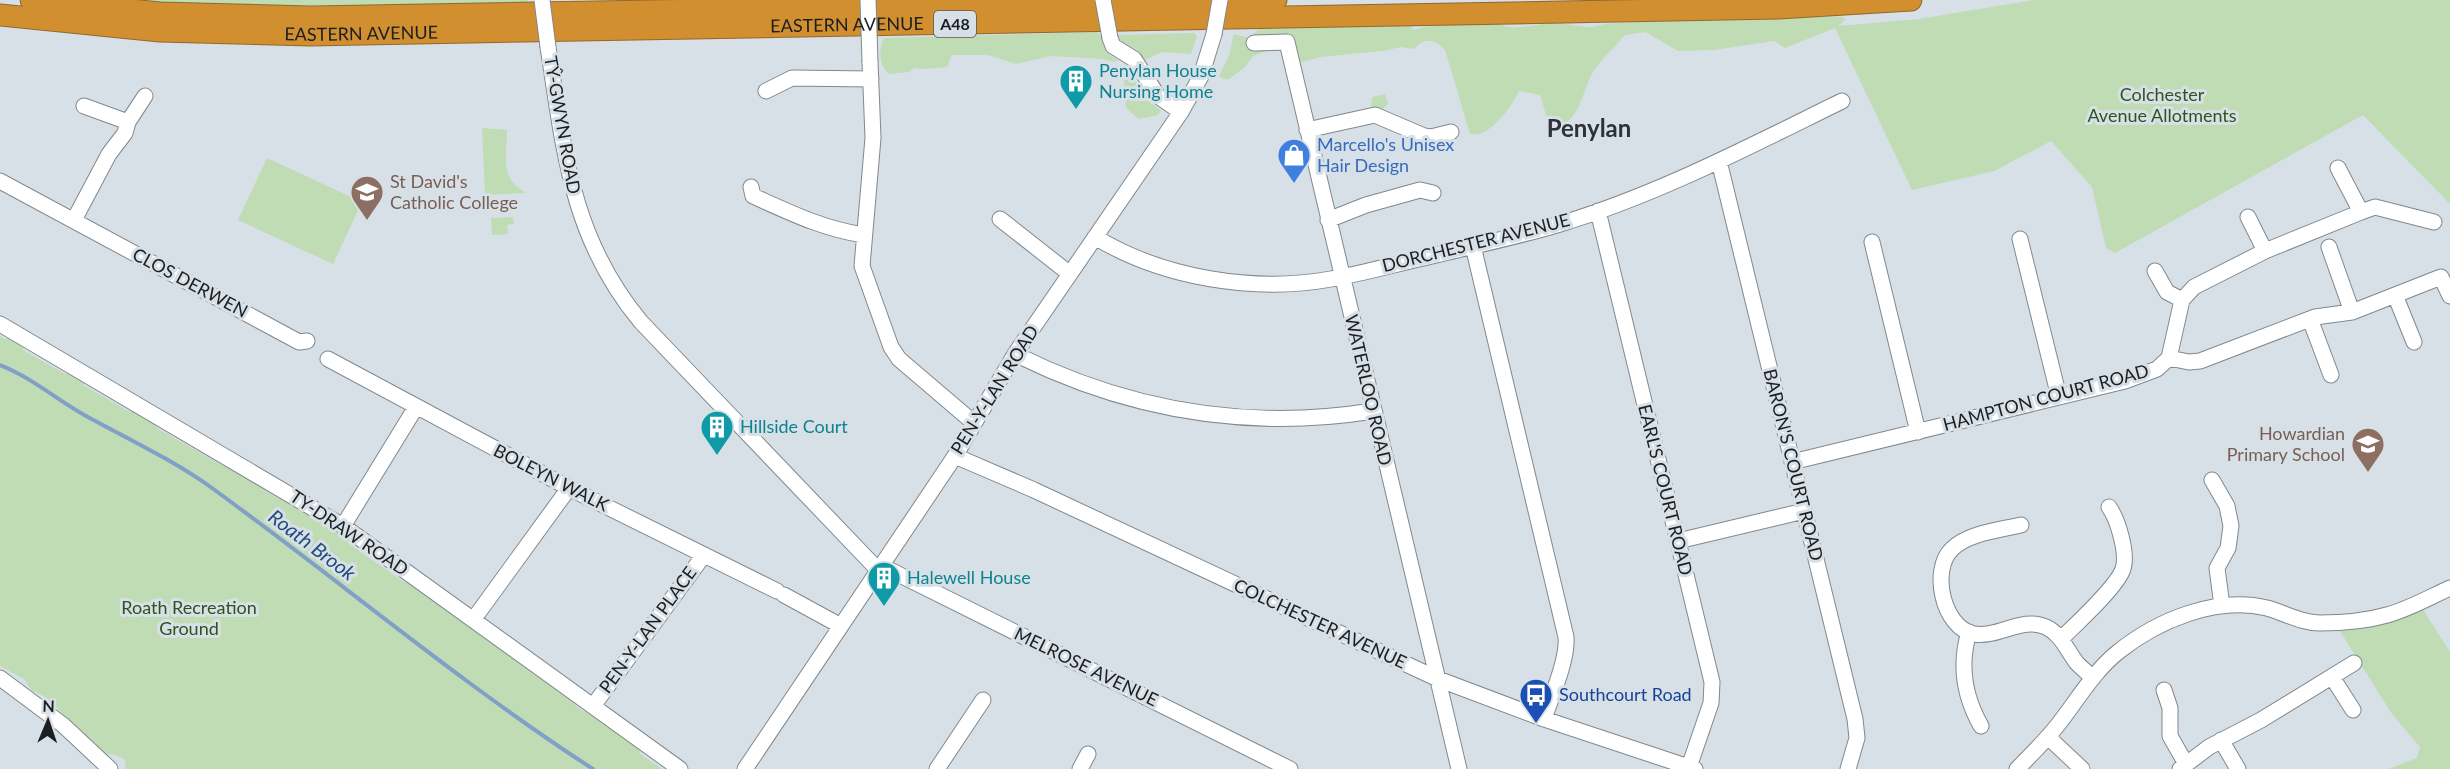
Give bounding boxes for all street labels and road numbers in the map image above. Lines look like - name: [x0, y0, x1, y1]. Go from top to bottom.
- road number: A48: [934, 11, 976, 37]
- street label: EASTERN AVENUE: [770, 12, 924, 37]
- street label: EASTERN AVENUE: [284, 21, 438, 45]
- street label: TŶ-GWYN ROAD: [540, 54, 586, 196]
- street label: DORCHESTER AVENUE: [1380, 208, 1572, 276]
- street label: CLOS DERWEN: [129, 243, 252, 322]
- street label: WATERLOO ROAD: [1341, 312, 1397, 467]
- street label: PEN-Y-LAN ROAD: [946, 321, 1043, 458]
- street label: HAMPTON COURT ROAD: [1940, 359, 2151, 435]
- street label: BARON'S COURT ROAD: [1759, 366, 1828, 563]
- street label: EARL'S COURT ROAD: [1634, 402, 1698, 578]
- street label: BOLEYN WALK: [490, 439, 613, 516]
- street label: TY-DRAW ROAD: [286, 485, 413, 580]
- street label: PEN-Y-LAN PLACE: [594, 562, 701, 697]
- street label: COLCHESTER AVENUE: [1230, 573, 1410, 673]
- street label: MELROSE AVENUE: [1011, 622, 1162, 710]

